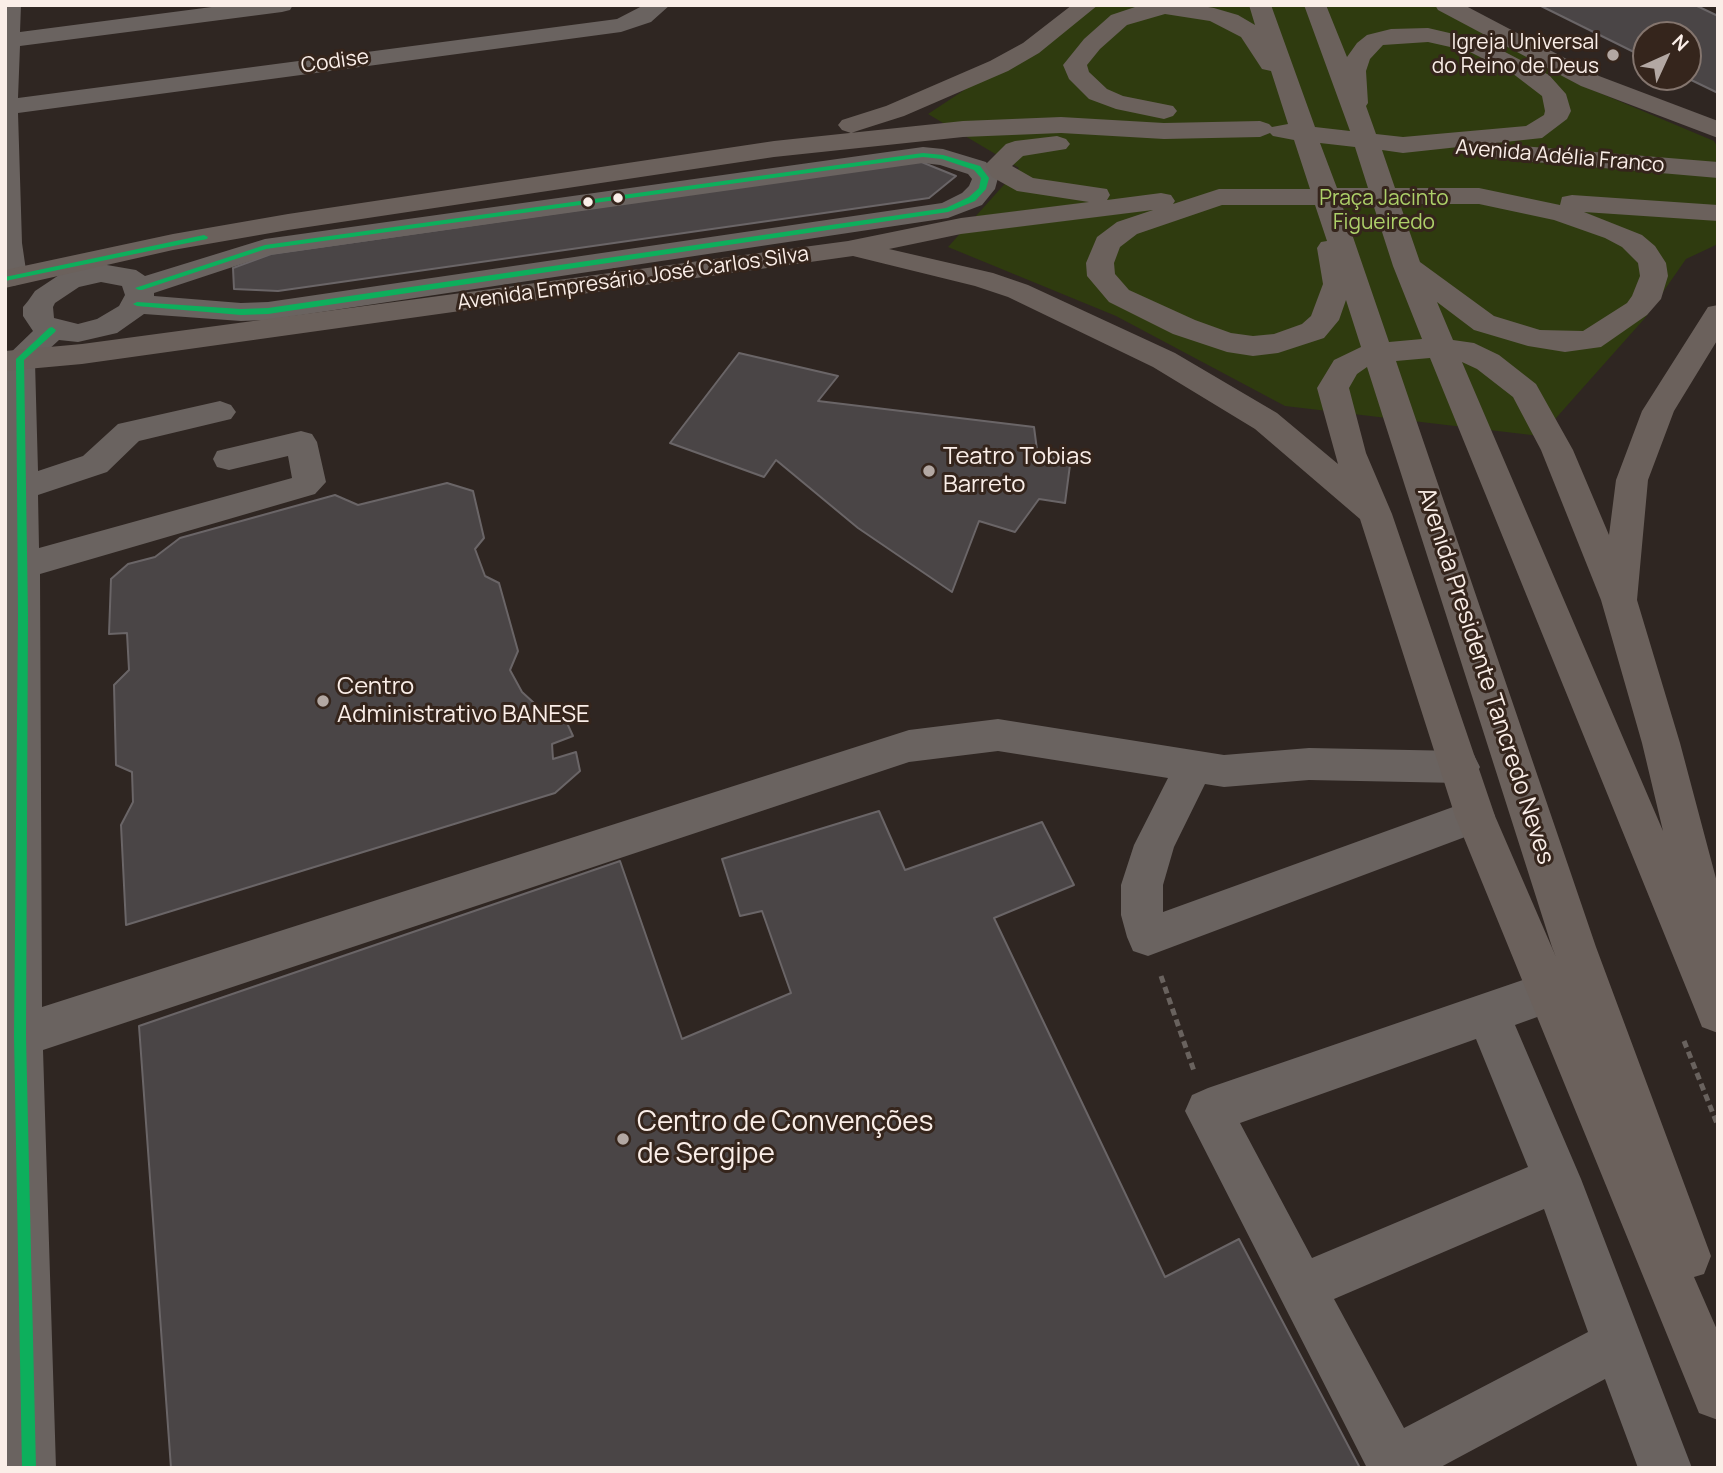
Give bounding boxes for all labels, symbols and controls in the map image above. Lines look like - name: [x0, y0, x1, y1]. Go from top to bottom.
- north arrow: [1632, 21, 1702, 91]
- text: N: [1666, 29, 1694, 57]
- place label: Igreja Universal do Reino de Deus: [1432, 30, 1599, 80]
- street label: Codise: [300, 45, 370, 79]
- marker: Igreja Universal do Reino de Deus: [1605, 47, 1621, 63]
- street label: Avenida Adélia Franco: [1455, 135, 1665, 179]
- park label: Praça Jacinto Figueiredo: [1319, 186, 1449, 236]
- unlabelled marker: [611, 191, 625, 205]
- unlabelled marker: [581, 195, 595, 209]
- street label: Avenida Empresário José Carlos Silva: [456, 242, 810, 316]
- place label: Teatro Tobias Barreto: [943, 443, 1092, 499]
- marker: Teatro Tobias Barreto: [921, 463, 937, 479]
- street label: Avenida Presidente Tancredo Neves: [1410, 484, 1560, 868]
- place label: Centro Administrativo BANESE: [337, 673, 590, 729]
- marker: Centro Administrativo BANESE: [315, 693, 331, 709]
- place label: Centro de Convenções de Sergipe: [637, 1106, 933, 1172]
- marker: Centro de Convenções de Sergipe: [615, 1131, 631, 1147]

